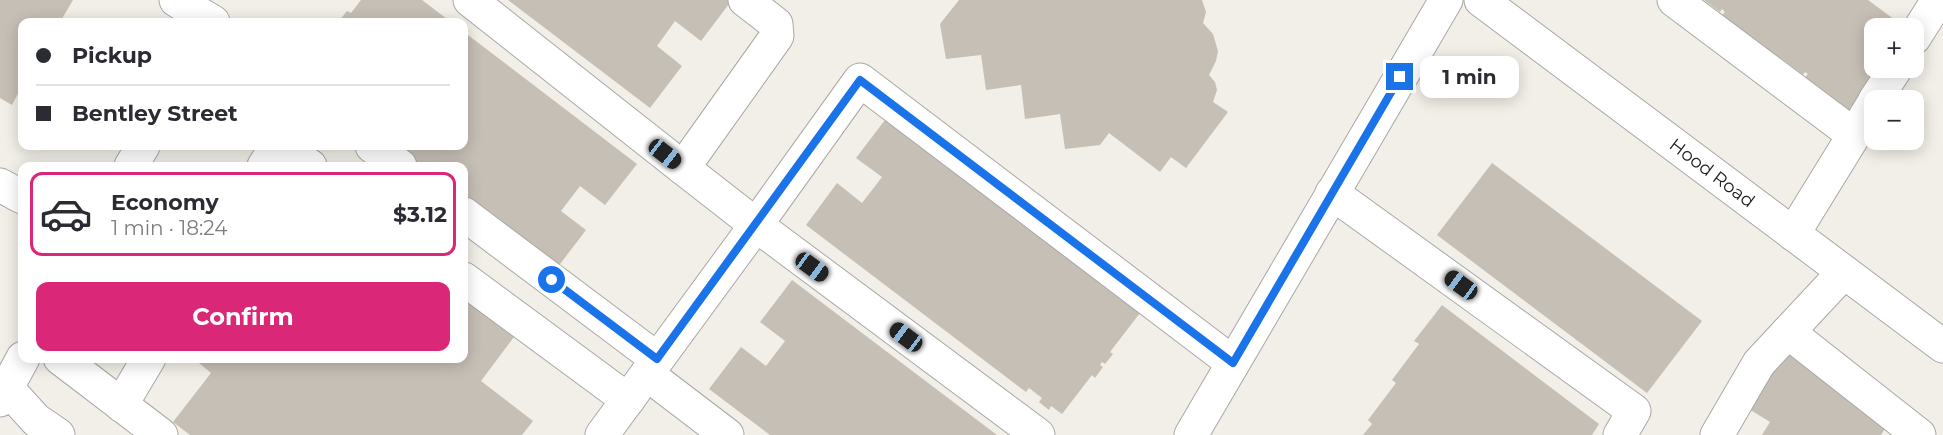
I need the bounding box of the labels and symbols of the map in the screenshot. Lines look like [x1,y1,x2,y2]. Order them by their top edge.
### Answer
callout: 1 min [1421,56,1520,98]
route end [1386,63,1413,90]
street label: Hood Road [1665,134,1759,212]
car [645,136,685,172]
car [792,249,832,285]
route start [538,266,565,293]
car [1441,267,1481,303]
car [886,319,926,355]

